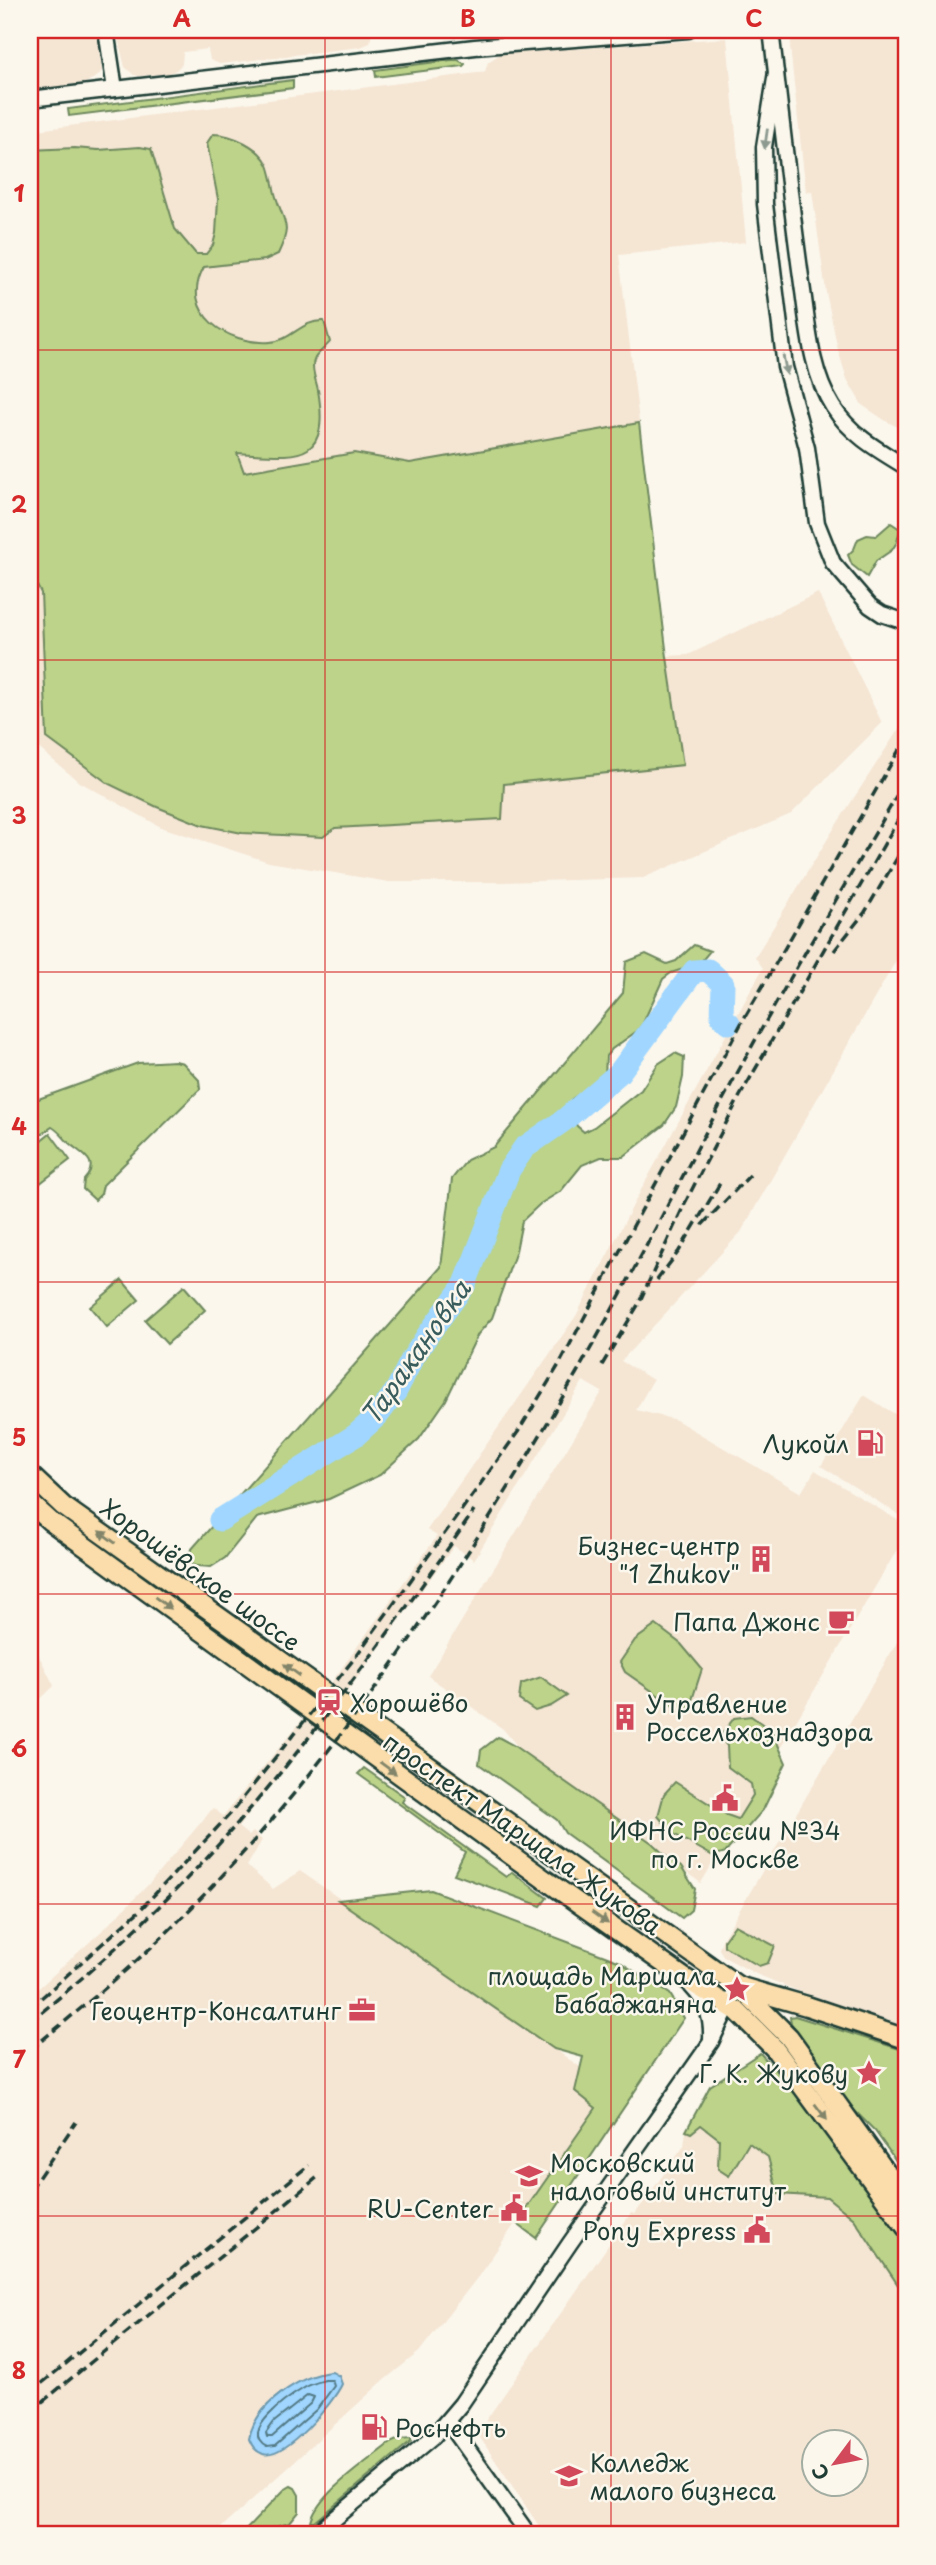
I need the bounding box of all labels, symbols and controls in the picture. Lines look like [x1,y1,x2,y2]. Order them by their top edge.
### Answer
text: A [173,0,191,35]
text: B [460,0,476,35]
text: C [745,0,763,35]
one-way arrow [760,129,771,151]
text: 1 [14,175,25,210]
one-way arrow [780,354,791,376]
text: 2 [11,486,27,521]
text: 3 [11,797,27,832]
text: 4 [11,1108,27,1143]
water label: Таракановка [351,1271,480,1432]
text: 5 [12,1419,26,1454]
place label: Лукойл [763,1425,849,1461]
fuel station icon: Лукойл [855,1428,885,1458]
street label: Хорошёвское шоссе [94,1489,308,1659]
place label: Бизнес-центр "1 Zhukov" [577,1527,740,1591]
one-way arrow [98,1530,116,1544]
building icon: Бизнес-центр "1 Zhukov" [746,1544,776,1574]
one-way arrow [154,1596,172,1610]
place label: Папа Джонс [673,1603,820,1639]
cafe icon: Папа Джонс [826,1606,856,1636]
one-way arrow [283,1663,301,1677]
place label: Хорошёво [350,1684,468,1720]
place label: Управление Россельхознадзора [646,1685,873,1749]
station icon: Хорошёво [314,1687,344,1717]
building icon: Управление Россельхознадзора [610,1702,640,1732]
street label: проспект Маршала Жукова [377,1723,670,1943]
text: 6 [11,1730,27,1765]
one-way arrow [379,1760,397,1774]
public building icon: ИФНС России №34 по г. Москве [710,1783,740,1813]
place label: ИФНС России №34 по г. Москве [609,1812,841,1876]
one-way arrow [591,1911,609,1925]
place label: площадь Маршала Бабаджаняна [487,1957,716,2021]
place icon: площадь Маршала Бабаджаняна [722,1974,752,2004]
place label: Геоцентр-Консалтинг [91,1992,341,2028]
office icon: Геоцентр-Консалтинг [347,1995,377,2025]
text: 7 [12,2041,26,2076]
place label: Г. К. Жукову [699,2055,848,2091]
place icon: Г. К. Жукову [854,2058,884,2088]
one-way arrow [814,2103,828,2121]
place label: Московский налоговый институт [550,2144,786,2208]
school or university icon: Московский налоговый институт [514,2161,544,2191]
place label: RU-Center [367,2190,494,2226]
public building icon: RU-Center [499,2193,529,2223]
place label: Pony Express [582,2212,736,2248]
public building icon: Pony Express [742,2215,772,2245]
text: 8 [12,2352,26,2387]
place label: Роснефть [395,2409,506,2445]
fuel station icon: Роснефть [359,2412,389,2442]
north arrow [800,2428,870,2498]
place label: Колледж малого бизнеса [590,2444,776,2508]
text: С [804,2459,835,2486]
school or university icon: Колледж малого бизнеса [554,2461,584,2491]

